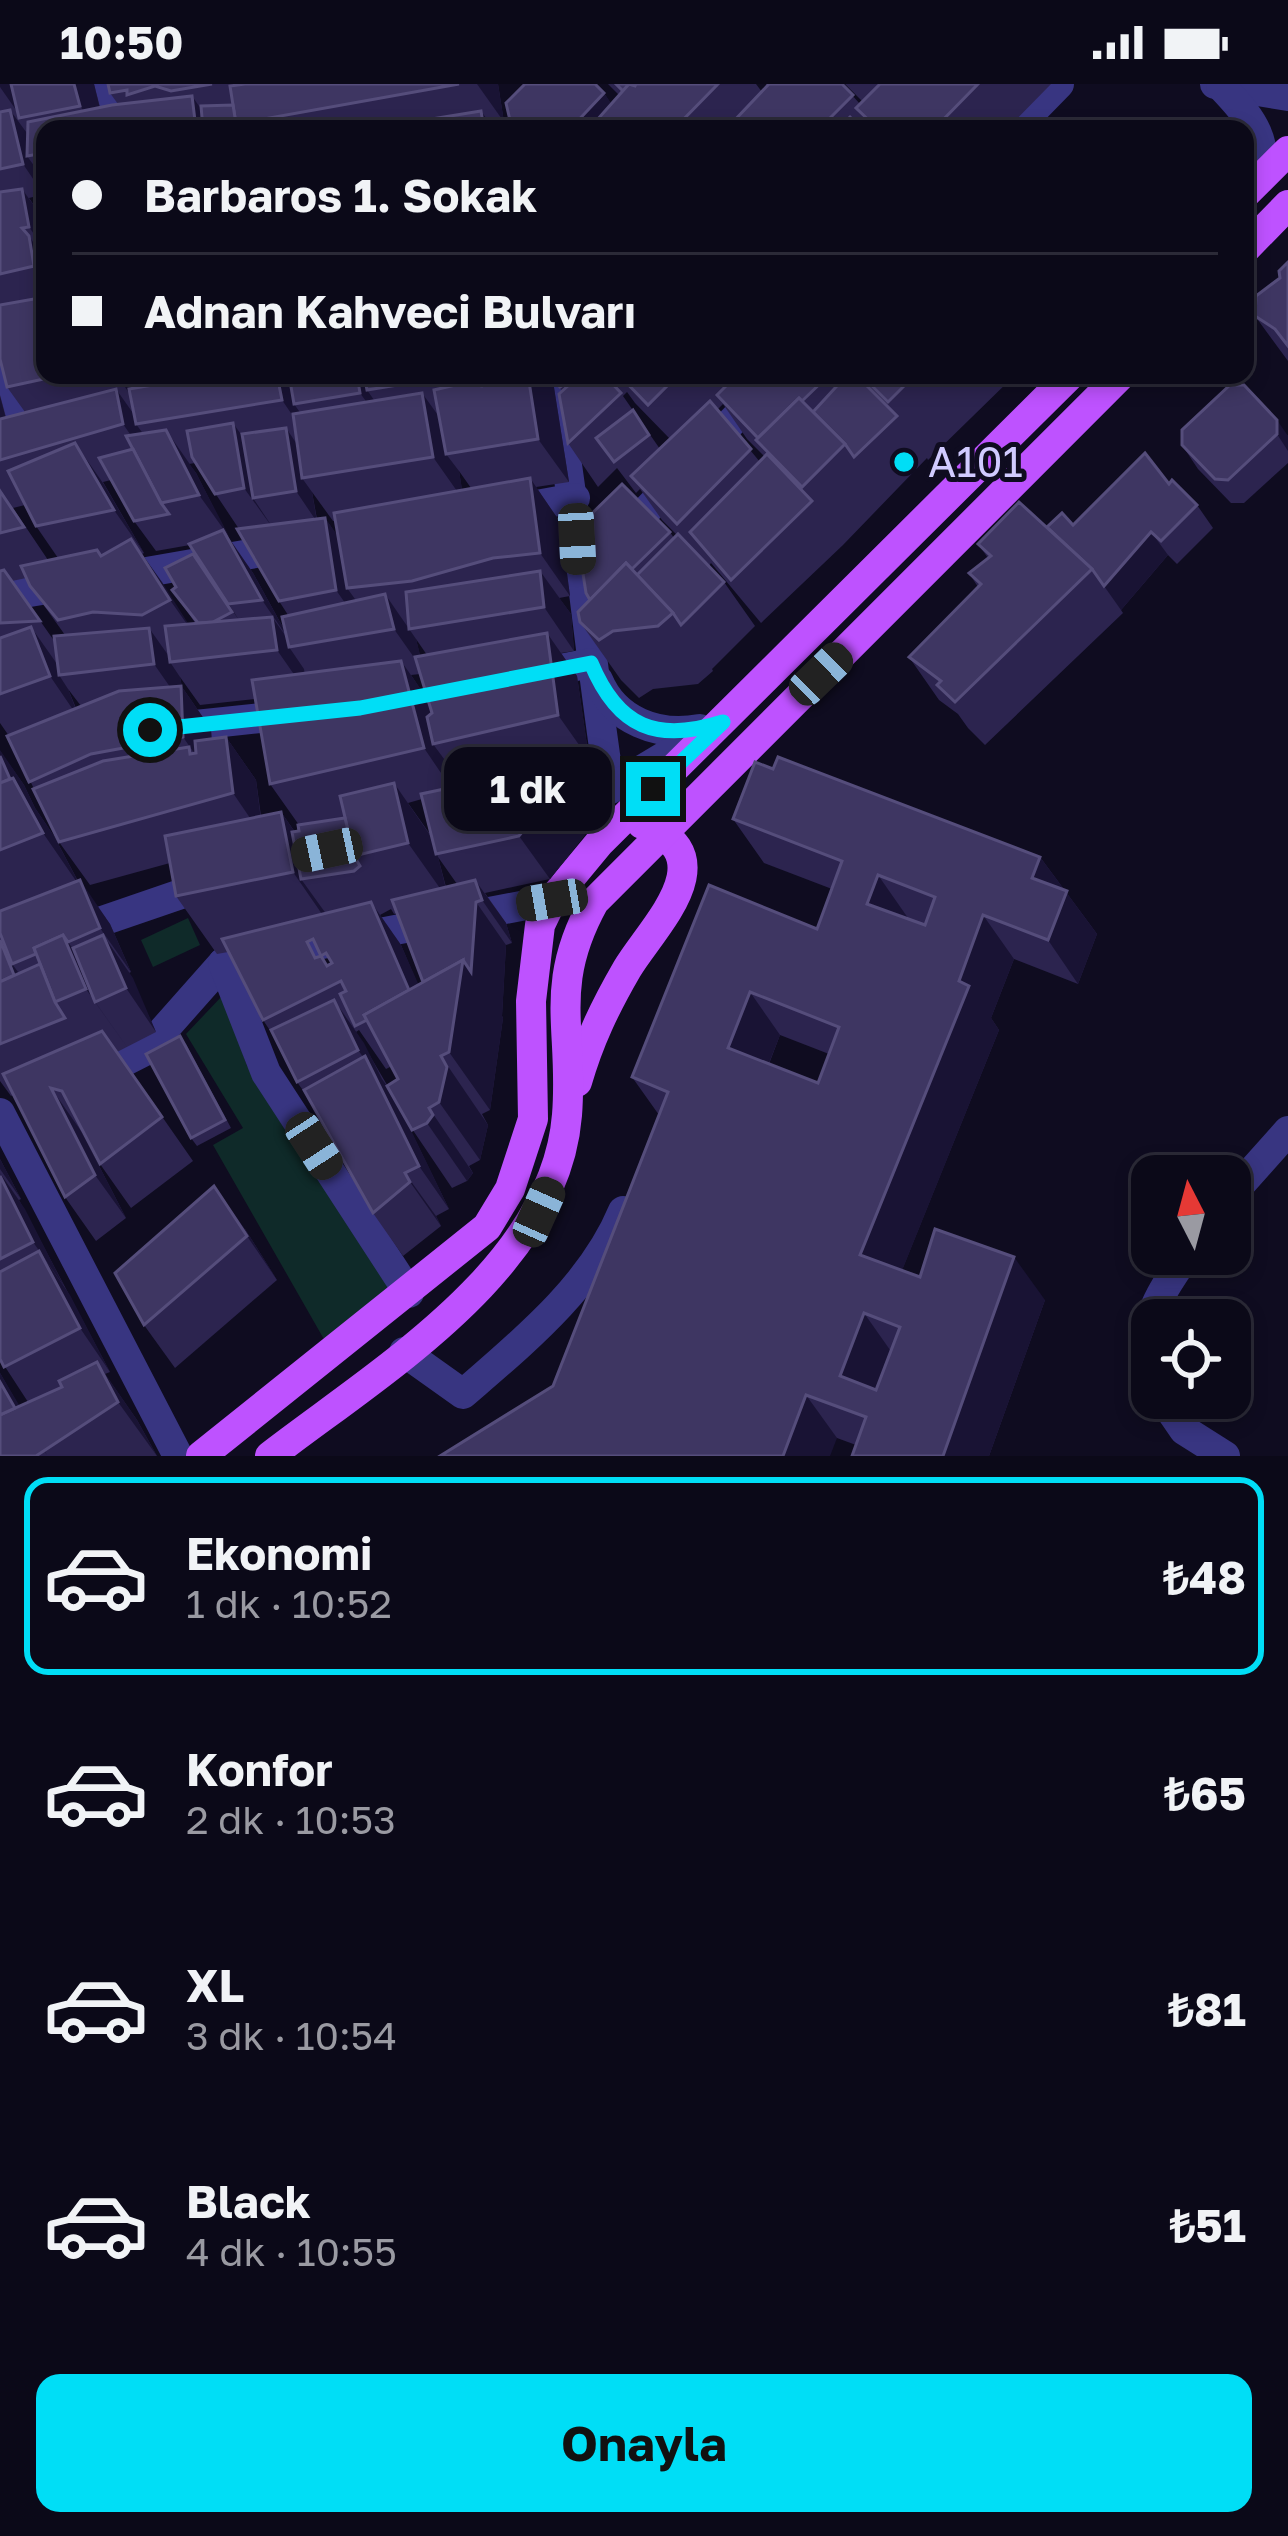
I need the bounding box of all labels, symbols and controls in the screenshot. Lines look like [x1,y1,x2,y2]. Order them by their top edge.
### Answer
text: 10:50 [60,15,184,69]
text: Barbaros 1. Sokak [144,168,537,222]
text: Adnan Kahveci Bulvarı [144,284,636,338]
place label: A101 [928,436,1023,486]
marker: A101 [891,449,917,475]
car [557,502,597,576]
car [783,636,859,712]
route start [123,703,177,757]
callout: 1 dk [443,747,611,831]
route end [626,762,680,816]
text: 1 dk [490,765,566,812]
car [288,825,366,875]
car [513,876,591,924]
car [279,1106,349,1186]
north arrow [1131,1155,1251,1275]
map controls [1131,1155,1251,1419]
car [508,1172,570,1252]
button: locate [1131,1299,1251,1419]
icon: car [42,1522,150,1630]
text: Ekonomi [186,1526,372,1580]
text: ₺48 [1163,1550,1246,1604]
text: 1 dk · 10:52 [186,1580,392,1627]
icon: car [42,1738,150,1846]
text: Konfor [186,1742,333,1796]
text: ₺65 [1164,1766,1246,1820]
text: 2 dk · 10:53 [186,1796,396,1843]
icon: car [42,1954,150,2062]
text: XL [186,1958,244,2012]
text: ₺81 [1168,1982,1246,2036]
text: 3 dk · 10:54 [186,2012,397,2059]
icon: car [42,2170,150,2278]
text: Black [186,2174,311,2228]
text: ₺51 [1170,2198,1246,2252]
text: 4 dk · 10:55 [186,2228,397,2275]
button: Onayla [36,2374,1252,2512]

